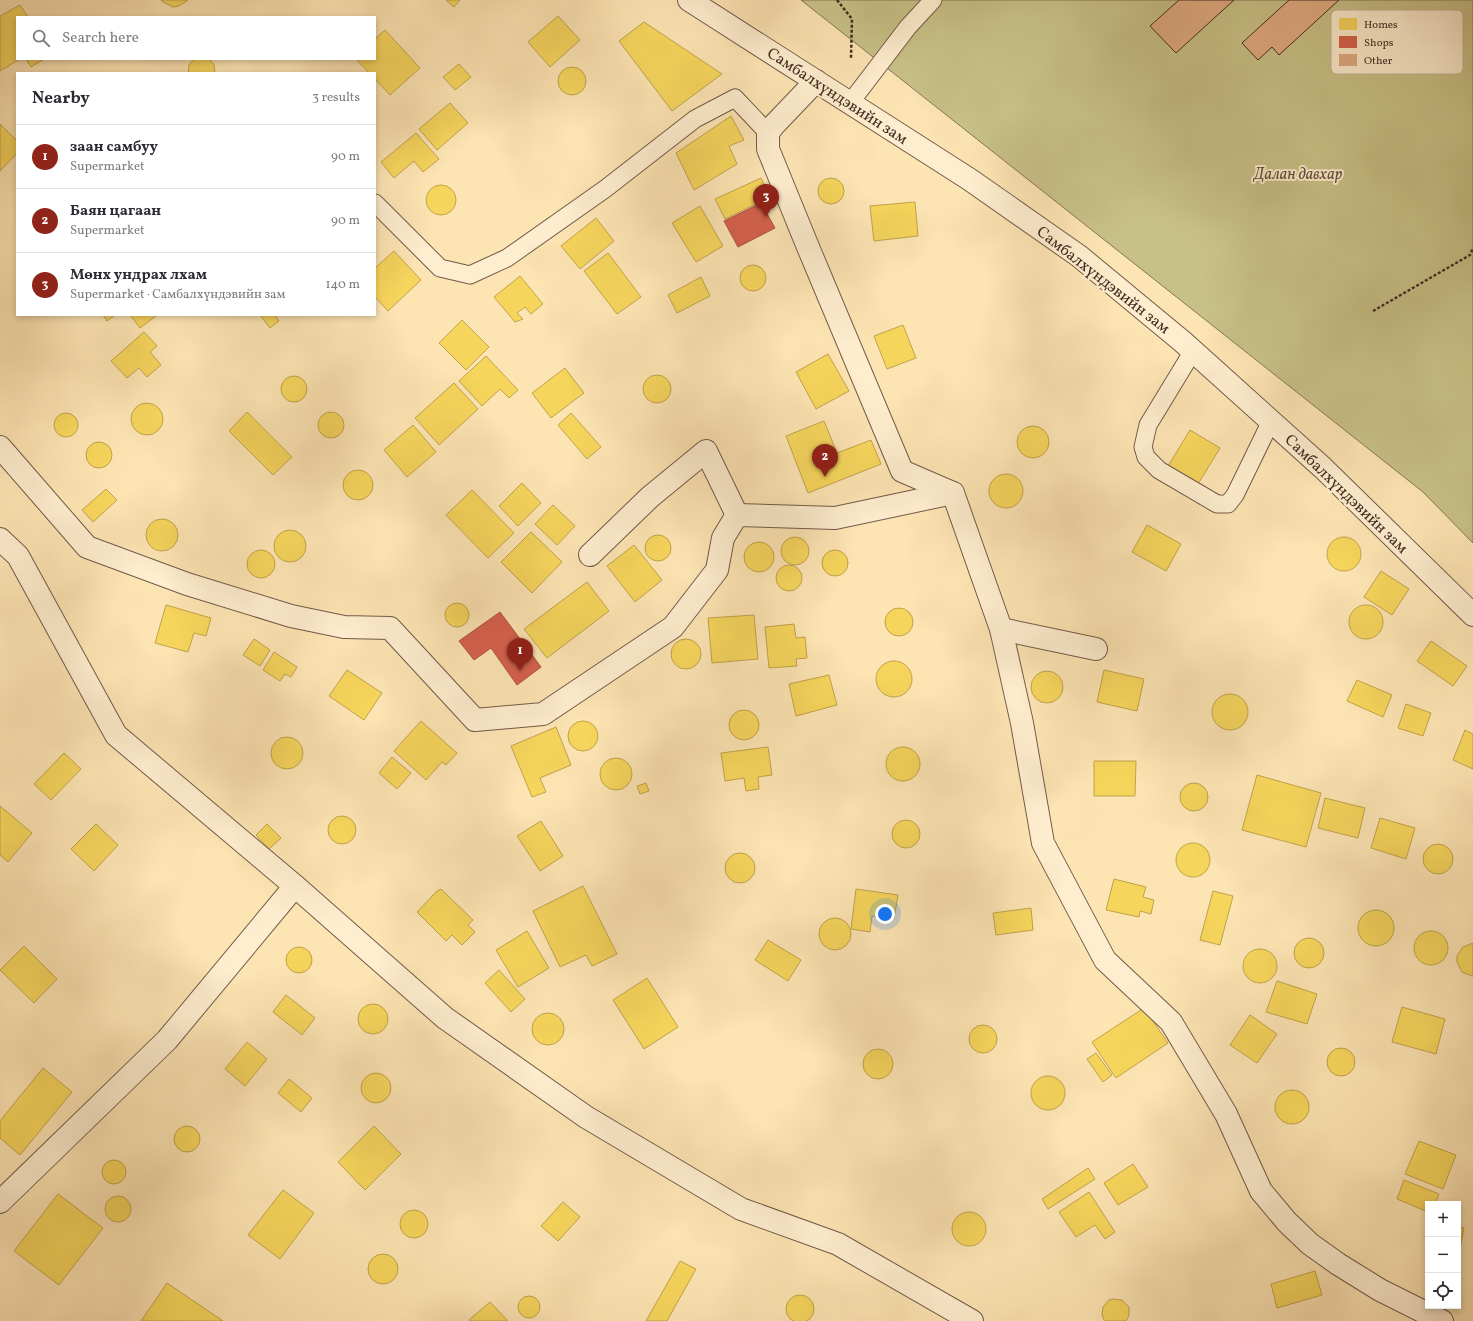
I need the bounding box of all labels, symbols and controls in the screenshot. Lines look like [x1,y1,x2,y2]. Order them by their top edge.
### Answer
legend [1331,10,1463,74]
search box [16,16,376,60]
text: Homes [1364,18,1398,33]
icon: search [30,27,52,49]
text: Search here [62,28,139,49]
text: Shops [1364,36,1394,51]
street label: Самбалхүндэвийн зам [762,43,912,151]
text: Other [1364,54,1393,69]
text: Nearby [32,87,90,110]
text: 3 results [312,89,360,107]
text: заан самбуу [70,137,158,158]
text: 1 [42,148,48,166]
text: 90 m [331,148,360,166]
text: Supermarket [70,158,145,176]
park label: Далан давхар [1253,164,1343,186]
pin: 3 [753,184,779,217]
text: Баян цагаан [70,201,161,222]
text: 2 [42,212,48,230]
text: 90 m [331,212,360,230]
street label: Самбалхүндэвийн зам [1031,221,1174,340]
text: Supermarket [70,222,145,240]
text: Мөнх ундрах лхам [70,265,207,286]
text: 3 [42,276,48,294]
text: 140 m [326,276,360,294]
text: Supermarket · Самбалхүндэвийн зам [70,286,285,304]
street label: Самбалхүндэвийн зам [1279,430,1412,559]
pin: 2 [812,444,838,477]
pin: 1 [507,638,533,671]
your location [875,904,895,924]
map controls [1425,1201,1461,1309]
button: + [1425,1201,1461,1237]
button: − [1425,1237,1461,1273]
button: locate [1425,1273,1461,1309]

